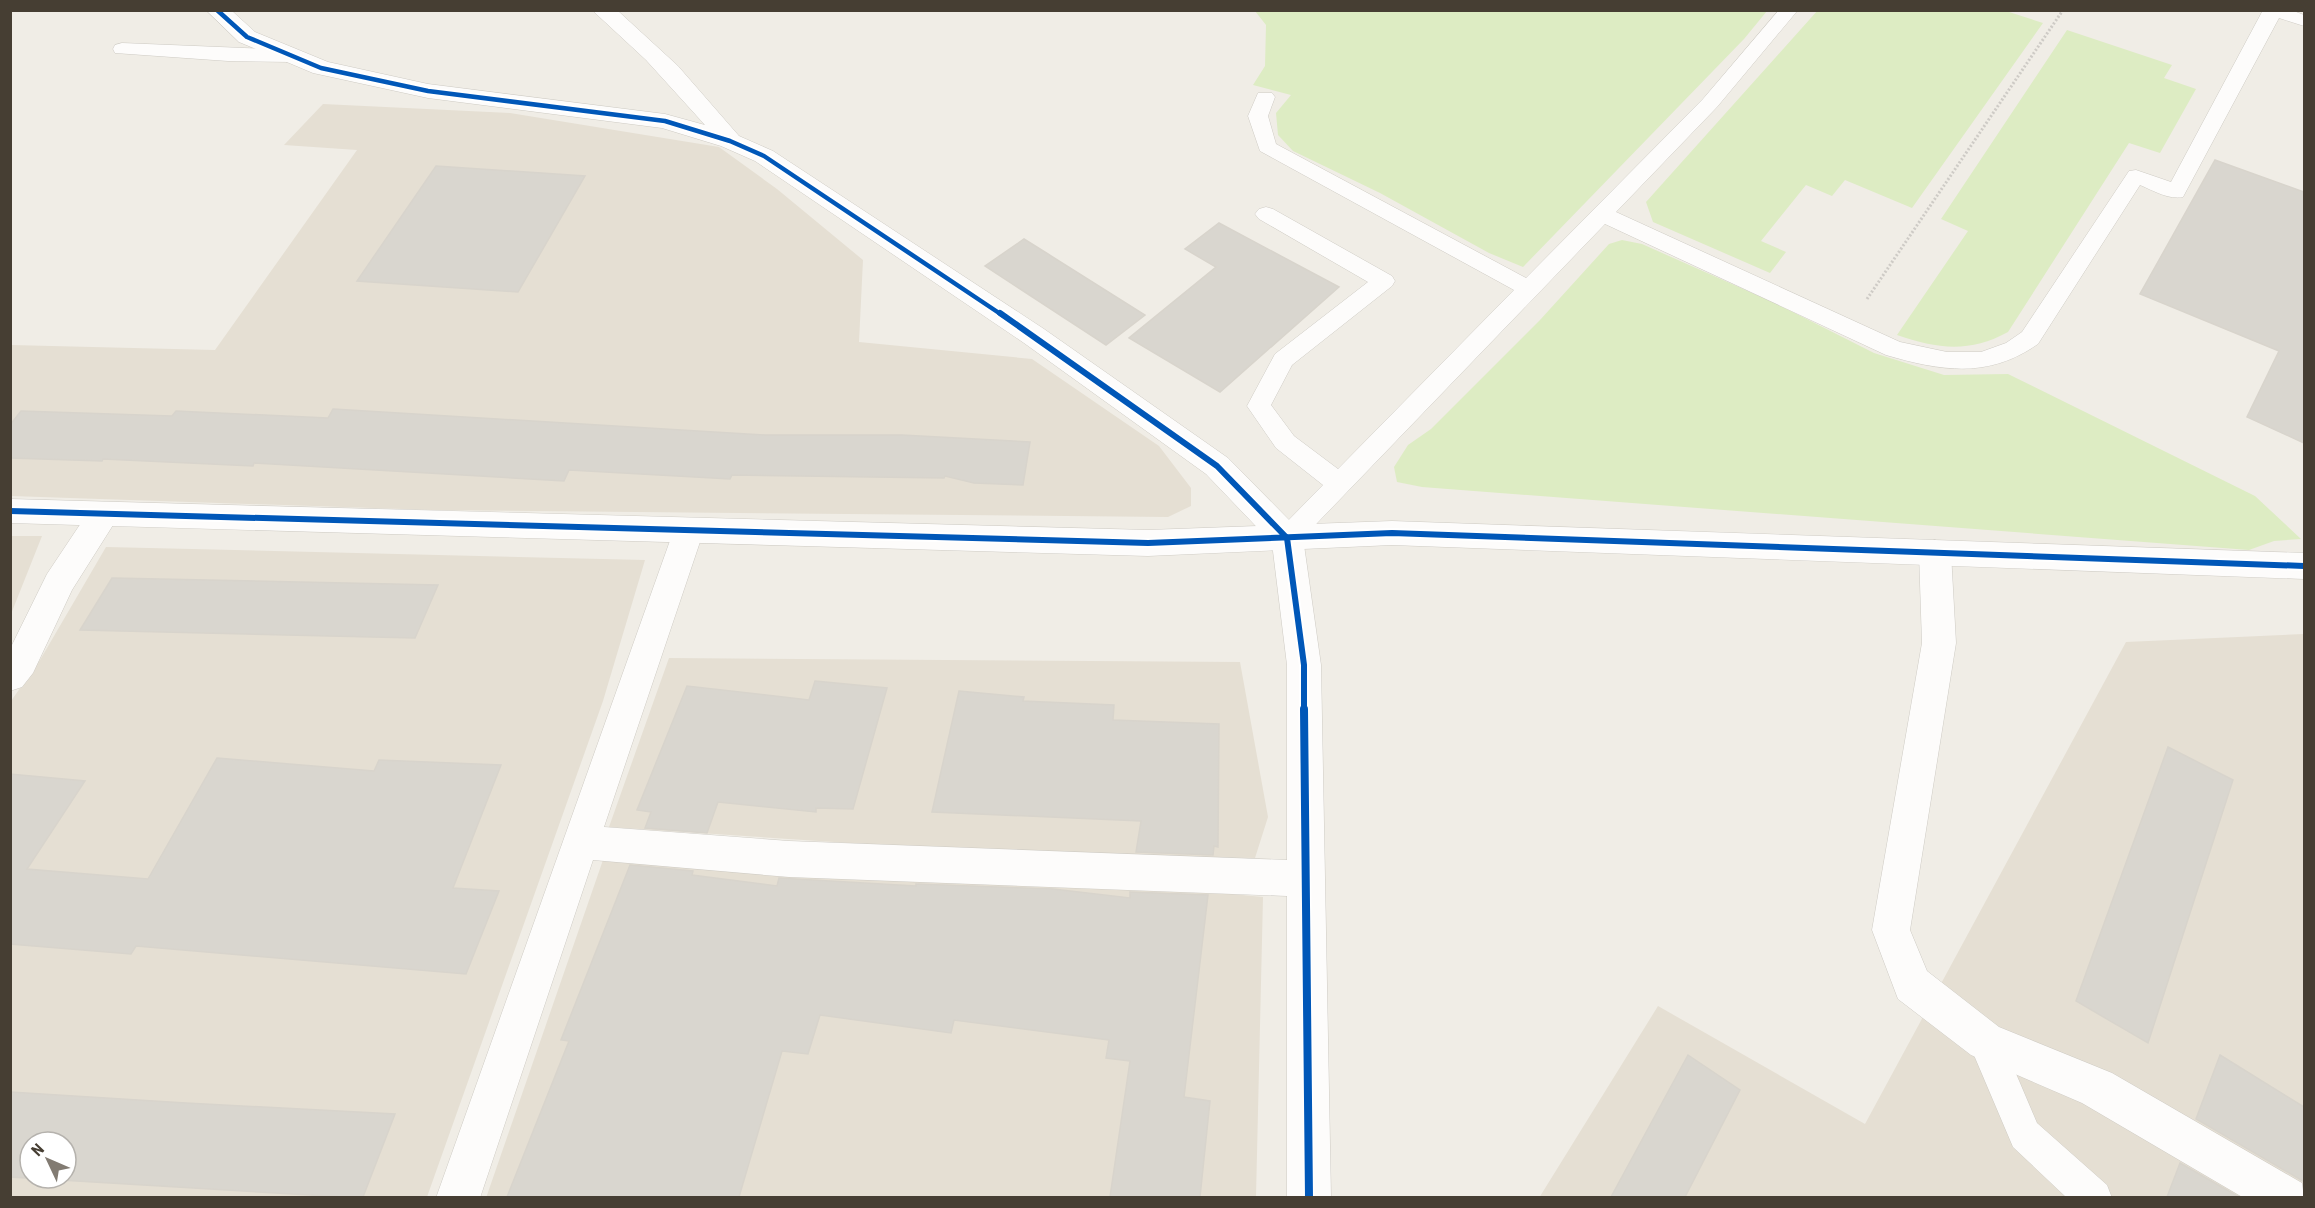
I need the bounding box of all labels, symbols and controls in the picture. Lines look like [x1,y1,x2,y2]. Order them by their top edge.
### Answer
north arrow [18,1130,78,1190]
text: N [27,1140,48,1160]

